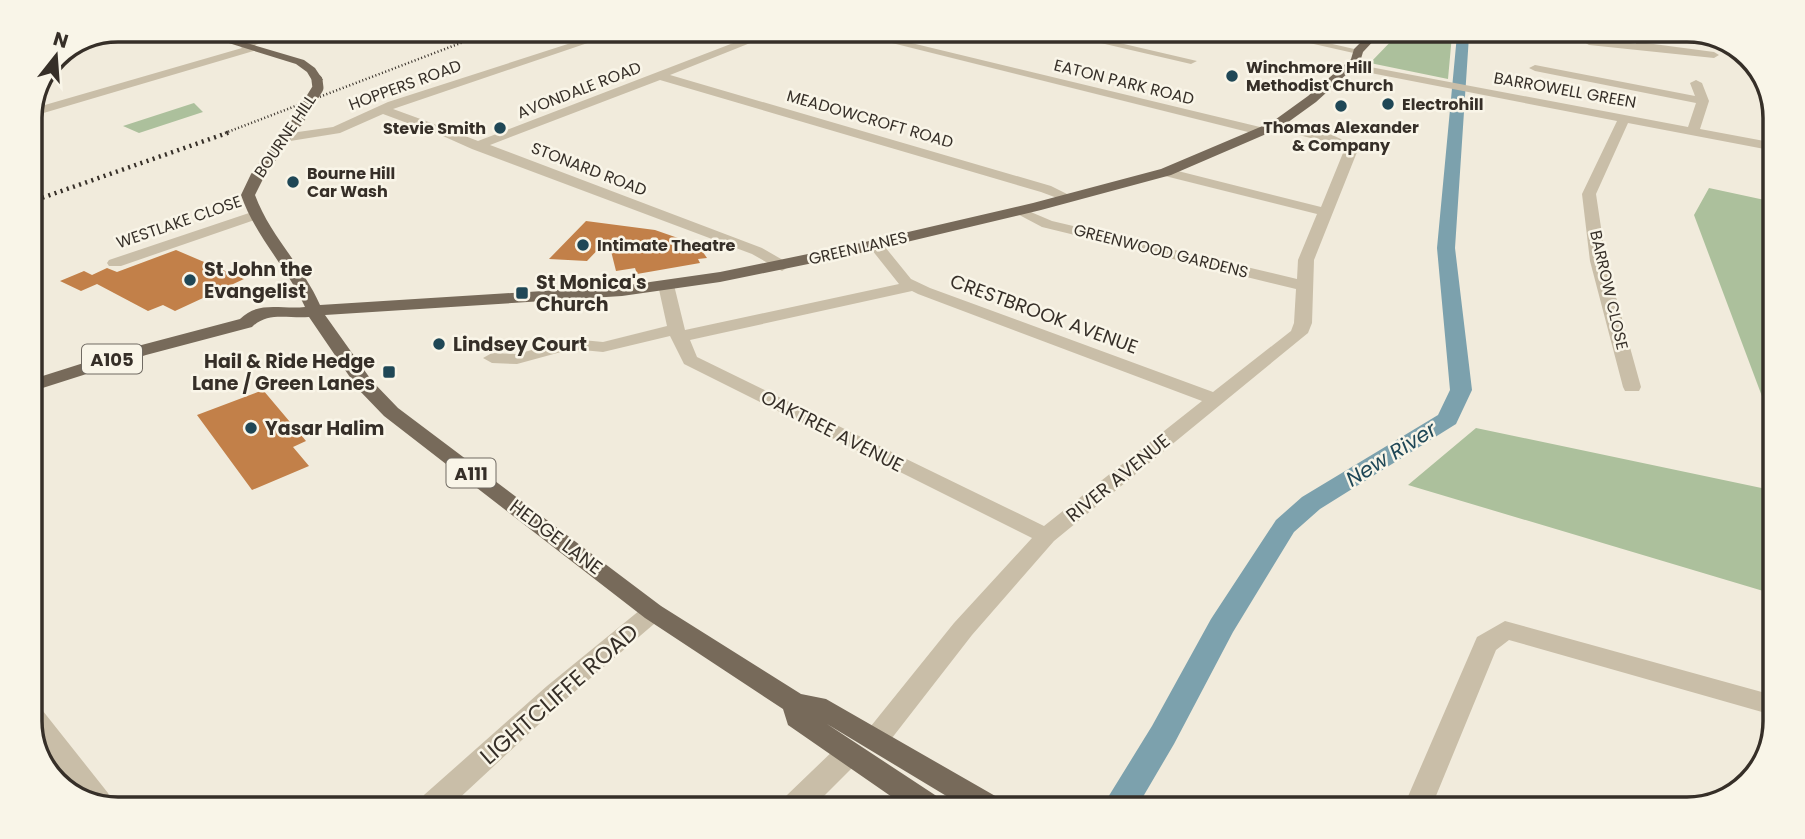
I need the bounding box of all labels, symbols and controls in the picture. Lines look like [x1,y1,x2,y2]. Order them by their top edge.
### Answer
north arrow [21,21,91,91]
text: N [50,25,72,55]
street label: EATON PARK ROAD [1051,53,1197,111]
street label: HOPPERS ROAD [346,54,464,116]
street label: AVONDALE ROAD [514,56,644,124]
place label: Winchmore Hill Methodist Church [1246,56,1394,97]
street label: BARROWELL GREEN [1492,66,1638,114]
marker: Winchmore Hill Methodist Church [1224,68,1240,84]
street label: MEADOWCROFT ROAD [784,84,956,154]
street label: BOURNE HILL [249,90,321,182]
place label: Electrohill [1402,93,1483,116]
marker: Electrohill [1380,96,1396,112]
marker: Thomas Alexander & Company [1333,98,1349,114]
place label: Thomas Alexander & Company [1263,116,1419,157]
place label: Stevie Smith [383,117,486,140]
marker: Stevie Smith [492,120,508,136]
street label: STONARD ROAD [528,136,650,202]
place label: Bourne Hill Car Wash [307,162,395,203]
marker: Bourne Hill Car Wash [285,174,301,190]
street label: WESTLAKE CLOSE [113,190,245,254]
street label: GREENWOOD GARDENS [1071,218,1251,284]
street label: GREEN LANES [806,225,910,271]
street label: BARROW CLOSE [1584,228,1634,352]
place label: Intimate Theatre [597,234,736,257]
marker: Intimate Theatre [575,237,591,253]
place label: St John the Evangelist [204,256,313,305]
street label: CRESTBROOK AVENUE [946,267,1142,361]
place label: St Monica's Church [536,269,647,318]
marker: St John the Evangelist [182,272,198,288]
marker: St Monica's Church [514,285,530,301]
place label: Lindsey Court [453,331,587,358]
marker: Lindsey Court [431,336,447,352]
road number: A105 [82,344,142,374]
place label: Hail & Ride Hedge Lane / Green Lanes [192,348,375,397]
marker: Hail & Ride Hedge Lane / Green Lanes [381,364,397,380]
street label: OAKTREE AVENUE [756,383,908,479]
water label: New River [1340,414,1443,493]
place label: Yasar Halim [265,415,384,442]
marker: Yasar Halim [243,420,259,436]
street label: RIVER AVENUE [1060,428,1176,528]
road number: A111 [447,458,496,488]
street label: HEDGE LANE [504,493,608,581]
street label: LIGHTCLIFFE ROAD [473,616,645,772]

